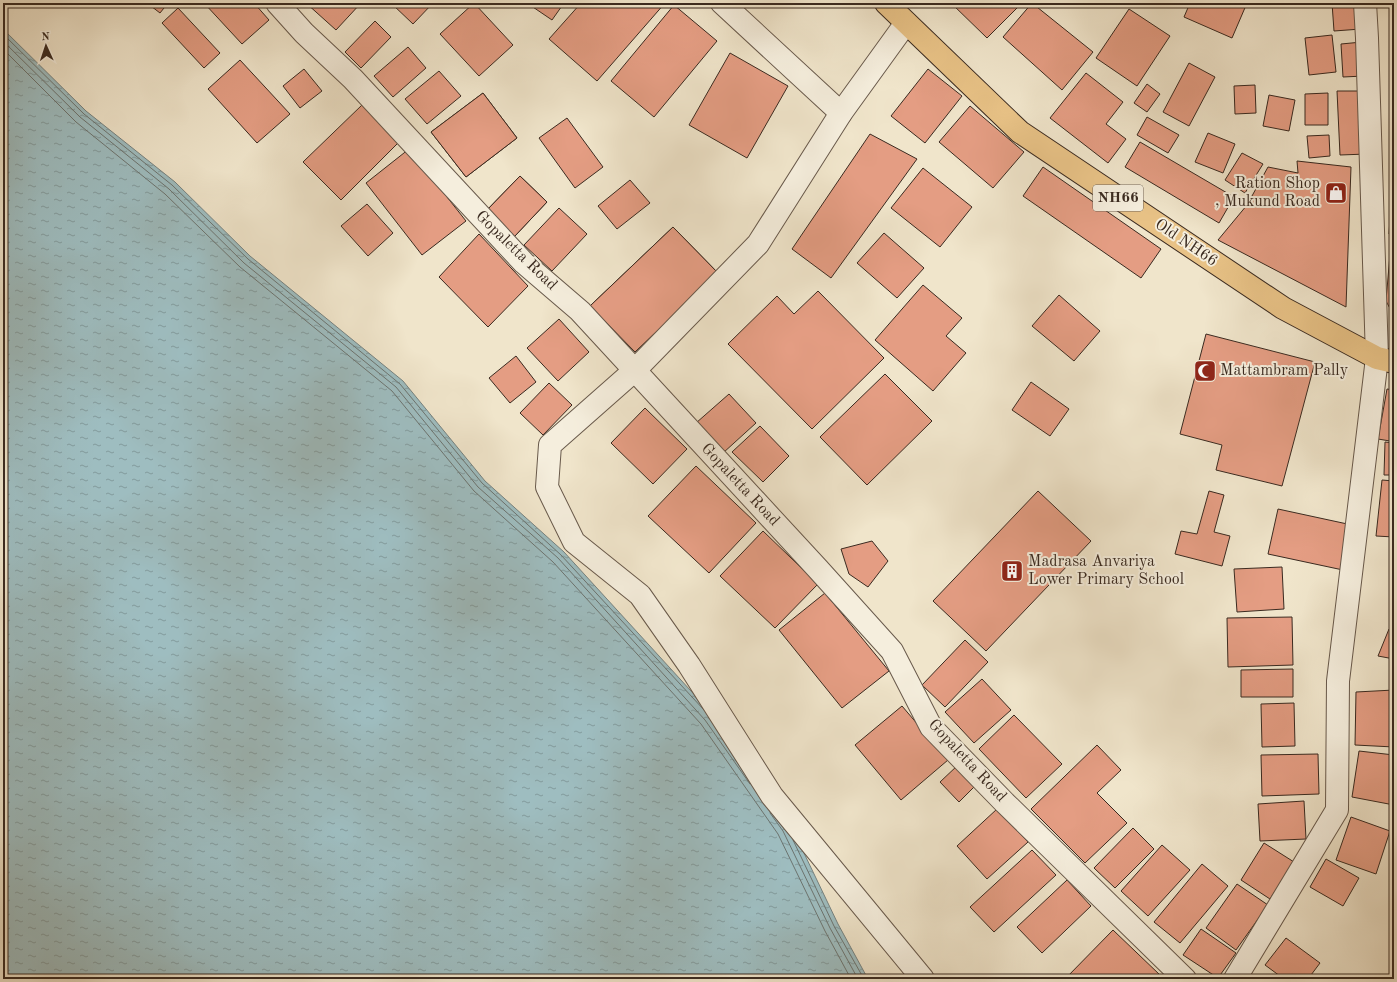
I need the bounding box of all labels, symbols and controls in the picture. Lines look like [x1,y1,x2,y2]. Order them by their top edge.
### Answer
north arrow [26,26,66,66]
text: N [41,32,51,43]
place label: Ration Shop , Mukund Road [1215,176,1320,210]
shop icon: Ration Shop , Mukund Road [1323,180,1349,206]
road number: NH66 [1093,185,1143,211]
street label: Gopaletta Road [472,208,560,294]
street label: Old NH66 [1152,216,1220,270]
mosque icon: Mattambram Pally [1192,358,1218,384]
place label: Mattambram Pally [1220,363,1349,379]
street label: Gopaletta Road [698,441,782,529]
place label: Madrasa Anvariya Lower Primary School [1028,554,1184,588]
building icon: Madrasa Anvariya Lower Primary School [999,558,1025,584]
street label: Gopaletta Road [925,717,1009,805]

